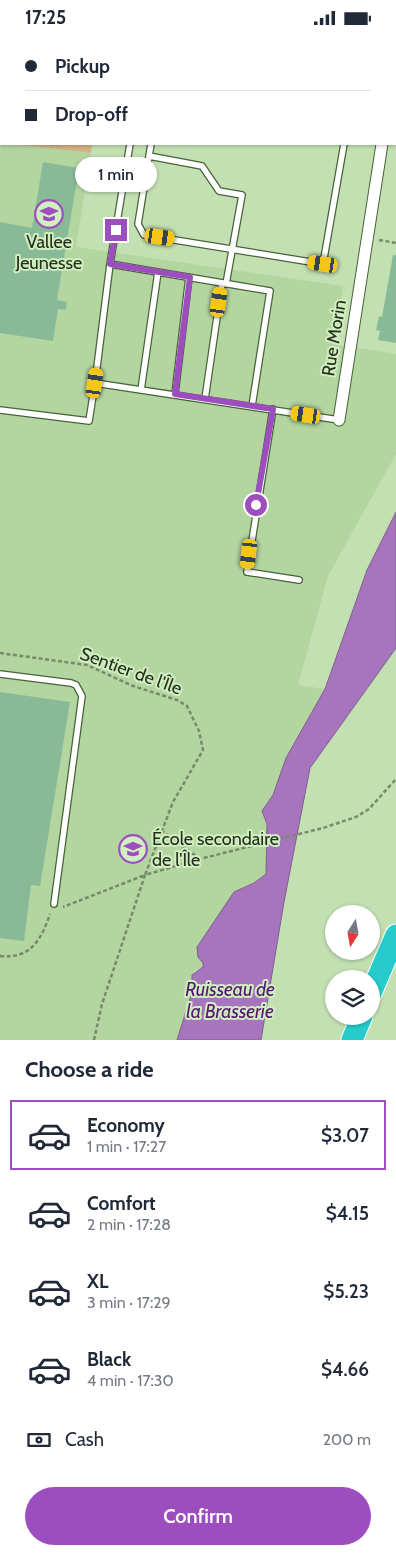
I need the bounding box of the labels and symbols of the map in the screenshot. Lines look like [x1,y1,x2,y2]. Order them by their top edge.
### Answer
callout: 1 min [75,157,157,193]
school or university icon: Vallee Jeunesse [34,199,64,229]
route end [105,219,127,241]
car [144,227,175,247]
place label: Vallee Jeunesse [15,231,82,274]
car [307,254,338,274]
car [209,286,228,318]
street label: Rue Morin [317,298,351,378]
car [85,367,104,399]
car [290,405,321,425]
route start [245,494,267,516]
car [239,538,258,570]
street label: Sentier de l'Île [77,642,185,700]
place label: École secondaire de l'Île [152,828,279,871]
school or university icon: École secondaire de l'Île [118,834,148,864]
north arrow [325,905,380,960]
water label: Ruisseau de la Brasserie [185,978,275,1023]

